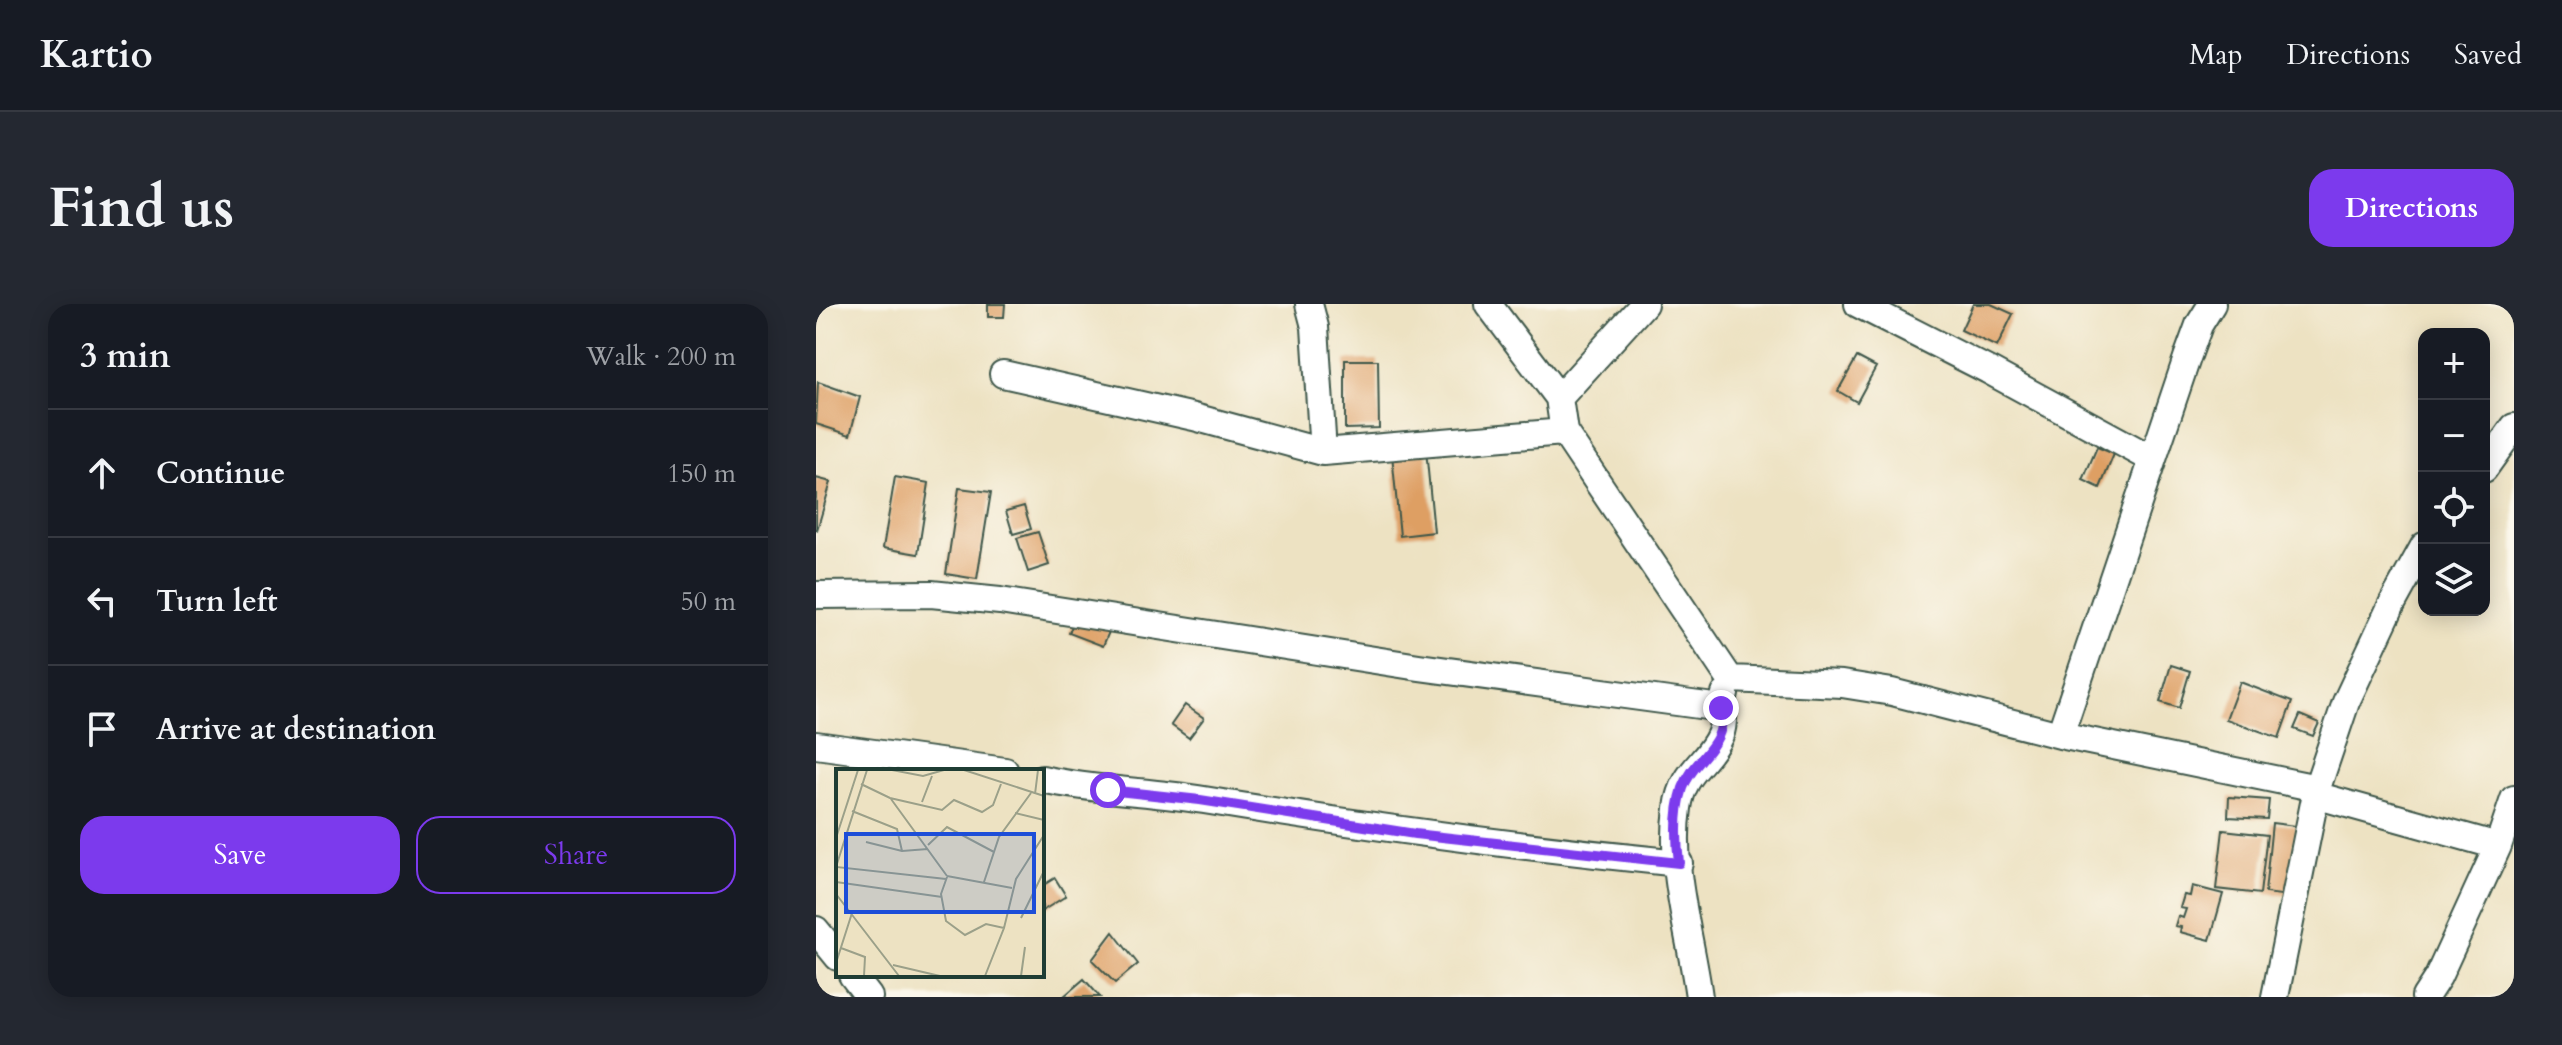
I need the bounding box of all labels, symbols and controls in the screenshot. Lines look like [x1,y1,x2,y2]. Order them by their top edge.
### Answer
text: Kartio [40,29,153,81]
text: Map [2189,36,2243,74]
text: Directions [2287,36,2410,74]
text: Saved [2454,36,2522,74]
button: Directions [2309,169,2514,247]
text: Find us [48,171,234,246]
map controls [2418,328,2490,616]
button: + [2418,328,2490,400]
text: 3 min [80,333,171,379]
text: Walk · 200 m [586,339,736,374]
button: − [2418,400,2490,472]
icon: ahead [80,451,124,495]
text: Continue [156,453,285,494]
text: 150 m [667,456,736,491]
button: locate [2418,472,2490,544]
button: layers [2418,544,2490,616]
icon: left [80,579,124,623]
text: Turn left [156,581,278,622]
text: 50 m [680,584,736,619]
route end [1703,690,1739,726]
icon: arrive [80,707,124,751]
text: Arrive at destination [156,709,436,750]
inset map [836,769,1044,977]
route start [1090,772,1126,808]
button: Save [80,816,400,894]
button: Share [416,816,736,894]

